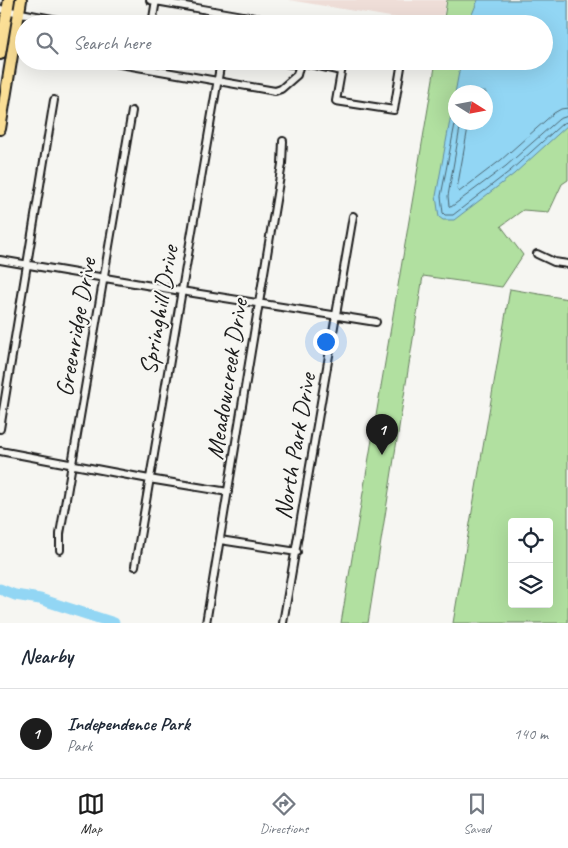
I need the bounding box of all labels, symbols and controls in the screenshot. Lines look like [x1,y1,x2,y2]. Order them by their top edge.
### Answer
search box [15,15,553,70]
icon: search [33,29,61,57]
text: Search here [73,31,150,55]
north arrow [448,85,493,130]
street label: Springhill Drive [132,241,186,377]
street label: Greenridge Drive [48,254,104,399]
street label: Meadowcreek Drive [199,295,256,462]
your location [313,329,339,355]
street label: North Park Drive [266,369,324,522]
pin: 1 [366,414,398,455]
map controls [508,518,553,608]
button: locate [508,518,553,563]
button: layers [508,563,553,608]
text: Nearby [20,643,73,669]
text: Independence Park [67,712,190,736]
text: 1 [32,724,40,744]
text: 140 m [514,724,548,744]
text: Park [67,736,92,756]
tab: Map [77,790,105,837]
tab: Directions [260,790,308,837]
tab: Saved [463,790,491,837]

